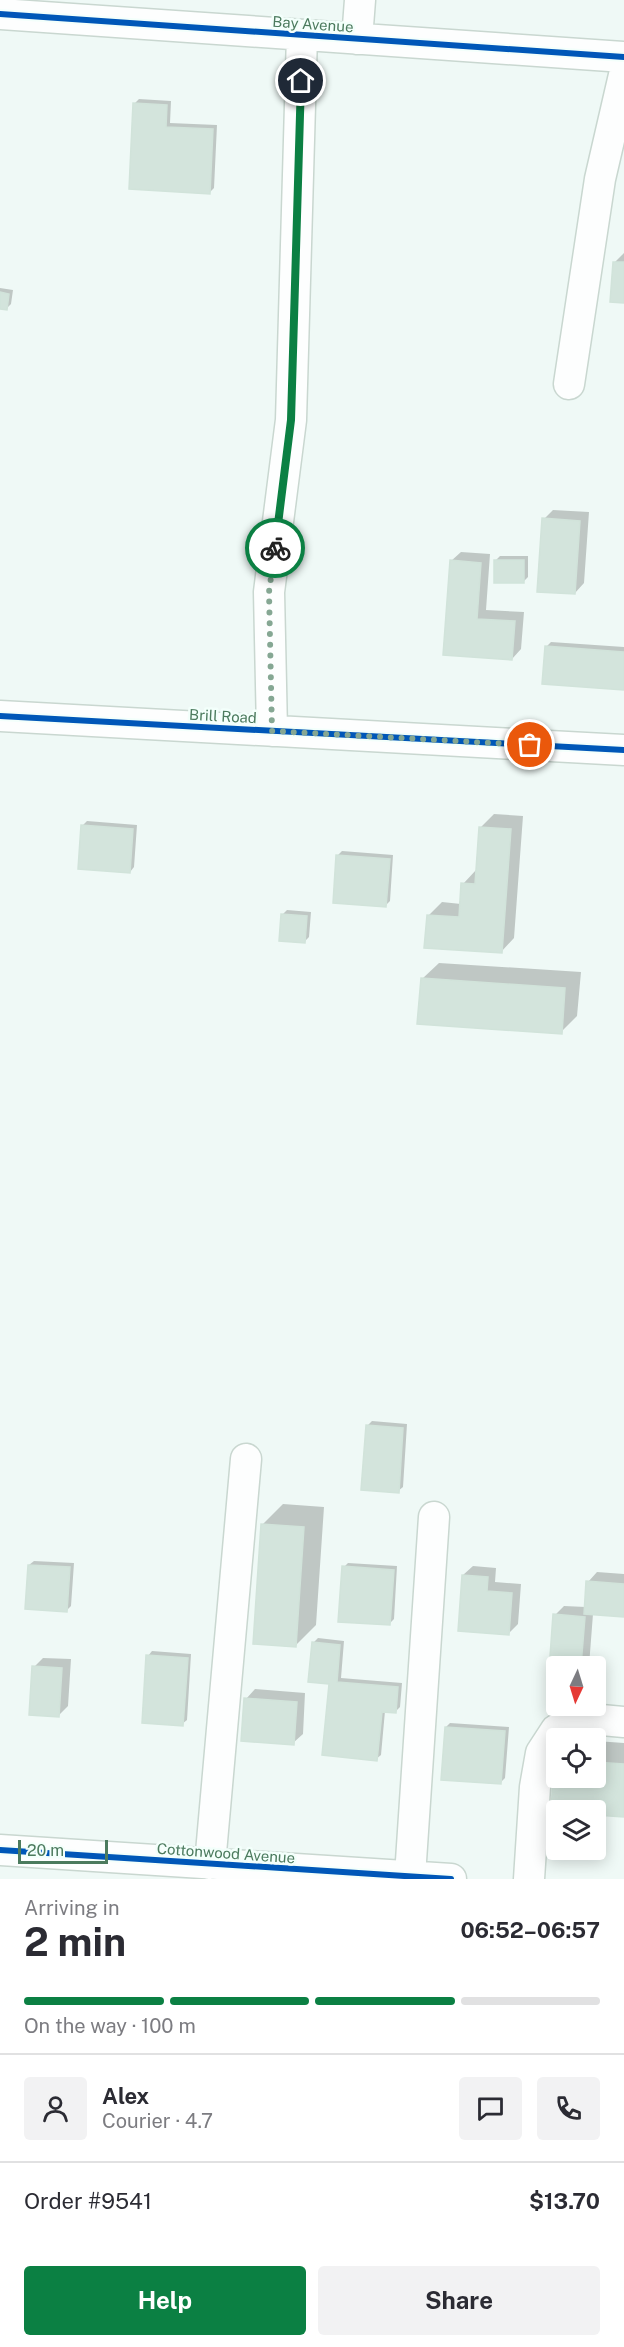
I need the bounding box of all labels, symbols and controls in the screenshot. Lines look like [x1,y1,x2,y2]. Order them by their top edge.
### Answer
street label: Bay Avenue [272,13,354,35]
pin [275,55,326,106]
icon: home [284,64,317,97]
courier [245,518,305,578]
icon: bike [259,532,292,565]
street label: Brill Road [189,706,257,726]
pin [504,719,555,770]
icon: bag [513,728,546,761]
north arrow [546,1656,606,1716]
map controls [546,1656,606,1860]
button: locate [546,1728,606,1788]
button: layers [546,1800,606,1860]
scale bar [18,1837,108,1864]
street label: Cottonwood Avenue [156,1840,296,1866]
text: 20 m [27,1841,64,1860]
text: Arriving in [24,1896,119,1920]
text: 06:52–06:57 [460,1917,600,1943]
text: 2 min [24,1919,126,1965]
text: On the way · 100 m [24,2014,196,2038]
button: person [24,2077,87,2140]
button: chat [459,2077,522,2140]
button: phone [537,2077,600,2140]
text: Alex [102,2083,149,2109]
text: Courier · 4.7 [102,2109,213,2133]
text: Order #9541 [24,2188,152,2214]
text: $13.70 [529,2188,600,2214]
button: Help [24,2266,306,2335]
button: Share [318,2266,600,2335]

